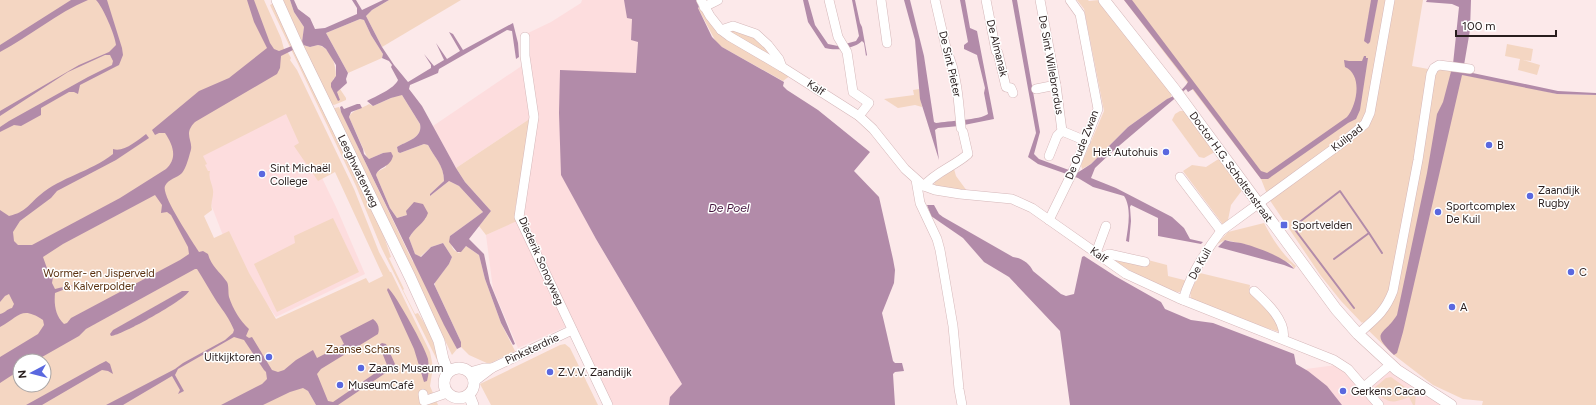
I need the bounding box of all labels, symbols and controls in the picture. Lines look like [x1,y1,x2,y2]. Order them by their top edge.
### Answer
scale bar [1456,12,1556,38]
street label: De Sint Willebrordus [1036,14,1066,116]
street label: De Almanak [984,18,1011,78]
text: 100 m [1462,19,1496,33]
street label: De Sint Pieter [936,30,964,99]
street label: Kalf [805,77,828,99]
street label: De Oude Zwan [1063,108,1101,182]
street label: Doctor H.G. Scholtenstraat [1187,109,1275,225]
street label: Kuilpad [1329,122,1365,154]
street label: Leeghwaterweg [335,133,381,209]
place label: B [1497,139,1504,152]
marker: B [1484,140,1494,150]
place label: Het Autohuis [1093,146,1158,159]
marker: Het Autohuis [1161,147,1171,157]
place label: Sint Michaël College [270,162,330,188]
marker: Sint Michaël College [257,169,267,179]
place label: Zaandijk Rugby [1538,184,1580,210]
marker: Zaandijk Rugby [1525,191,1535,201]
place label: Sportcomplex De Kuil [1446,200,1516,226]
water label: De Poel [709,201,750,215]
marker: Sportcomplex De Kuil [1433,207,1443,217]
street label: Diederik Sonoyweg [516,215,566,307]
place label: Sportvelden [1292,219,1352,232]
marker: Sportvelden [1279,220,1289,230]
street label: Kalf [1088,244,1111,266]
street label: De Kuil [1186,246,1214,282]
place label: C [1579,266,1587,279]
park label: Wormer- en Jisperveld & Kalverpolder [43,267,155,293]
marker: C [1566,267,1576,277]
place label: A [1460,301,1468,314]
marker: A [1447,302,1457,312]
street label: Pinksterdrie [503,331,561,367]
park label: Zaanse Schans [326,343,400,356]
place label: Uitkijktoren [204,351,261,364]
marker: Uitkijktoren [264,352,274,362]
north arrow [12,353,52,393]
place label: Zaans Museum [369,362,443,375]
marker: Zaans Museum [356,363,366,373]
place label: Z.V.V. Zaandijk [558,366,632,379]
marker: Z.V.V. Zaandijk [545,367,555,377]
text: N [16,369,30,379]
place label: MuseumCafé [348,379,414,392]
marker: MuseumCafé [335,380,345,390]
place label: Gerkens Cacao [1351,385,1426,398]
marker: Gerkens Cacao [1338,386,1348,396]

